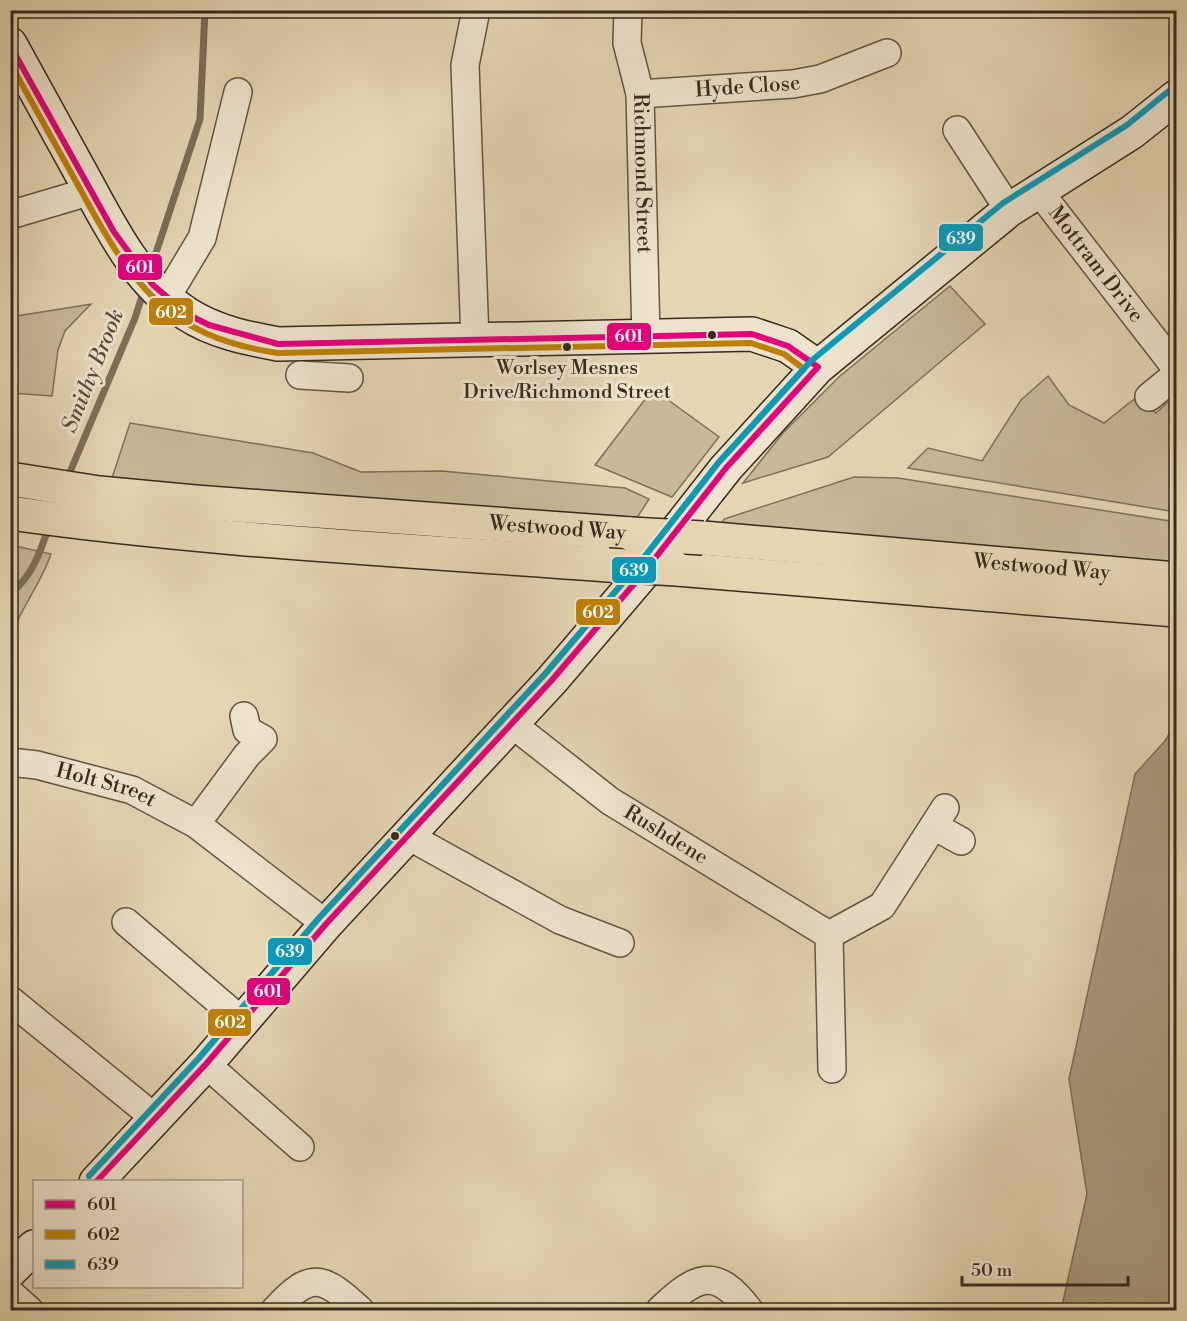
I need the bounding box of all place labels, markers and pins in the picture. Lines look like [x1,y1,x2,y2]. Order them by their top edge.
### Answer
unlabelled marker [706,329,718,341]
marker: Worlsey Mesnes Drive/Richmond Street [561,341,573,353]
place label: Worlsey Mesnes Drive/Richmond Street [463,356,671,405]
unlabelled marker [389,830,401,842]

